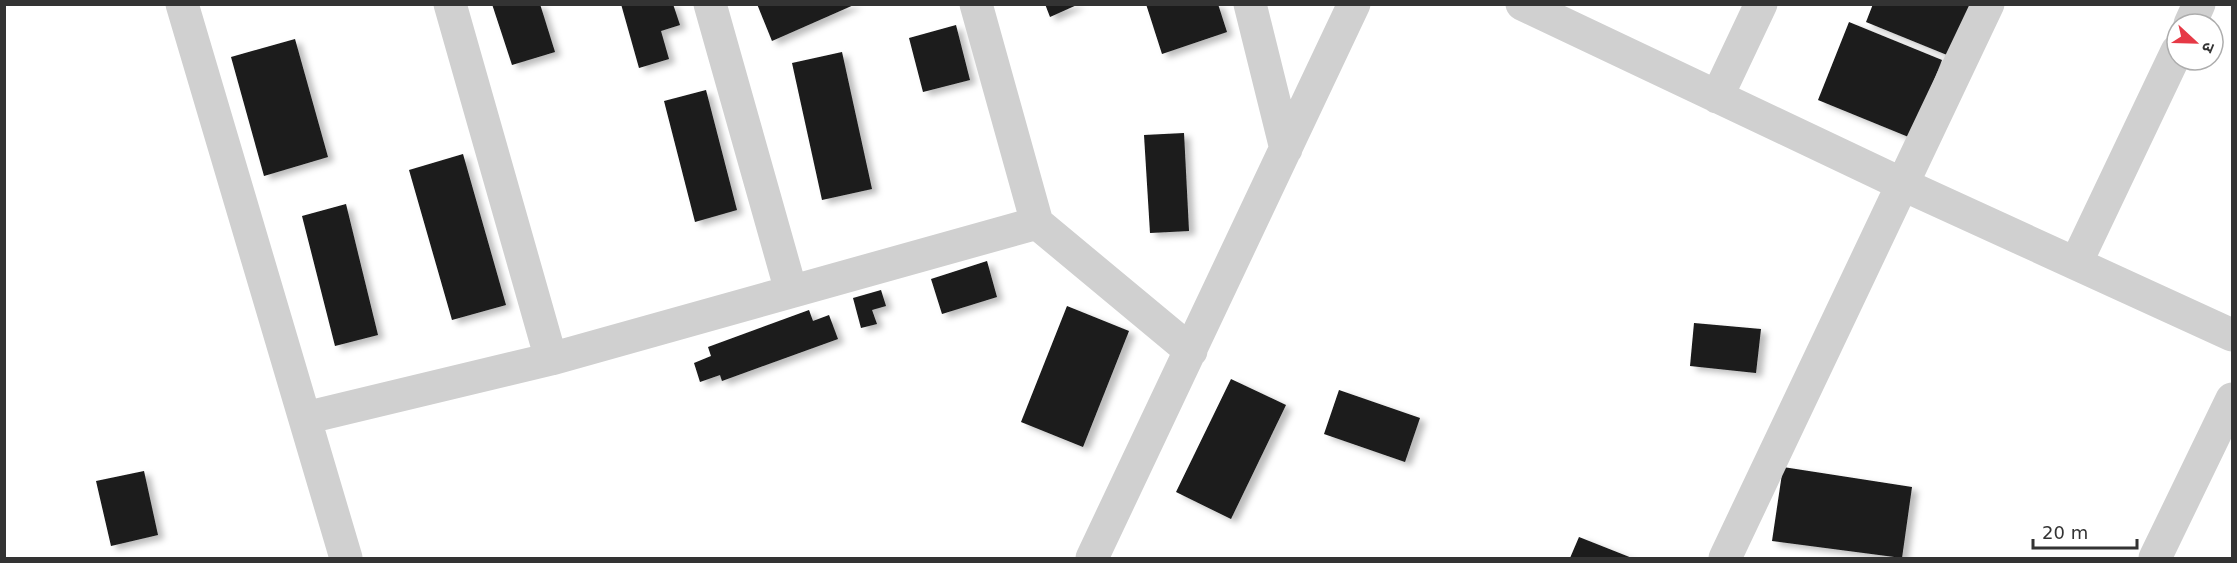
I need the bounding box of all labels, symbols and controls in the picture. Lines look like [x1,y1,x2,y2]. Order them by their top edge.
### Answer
north arrow [2165,12,2225,72]
text: उ [2198,40,2219,56]
scale bar [2033,512,2136,550]
text: 20 m [2042,522,2088,543]

